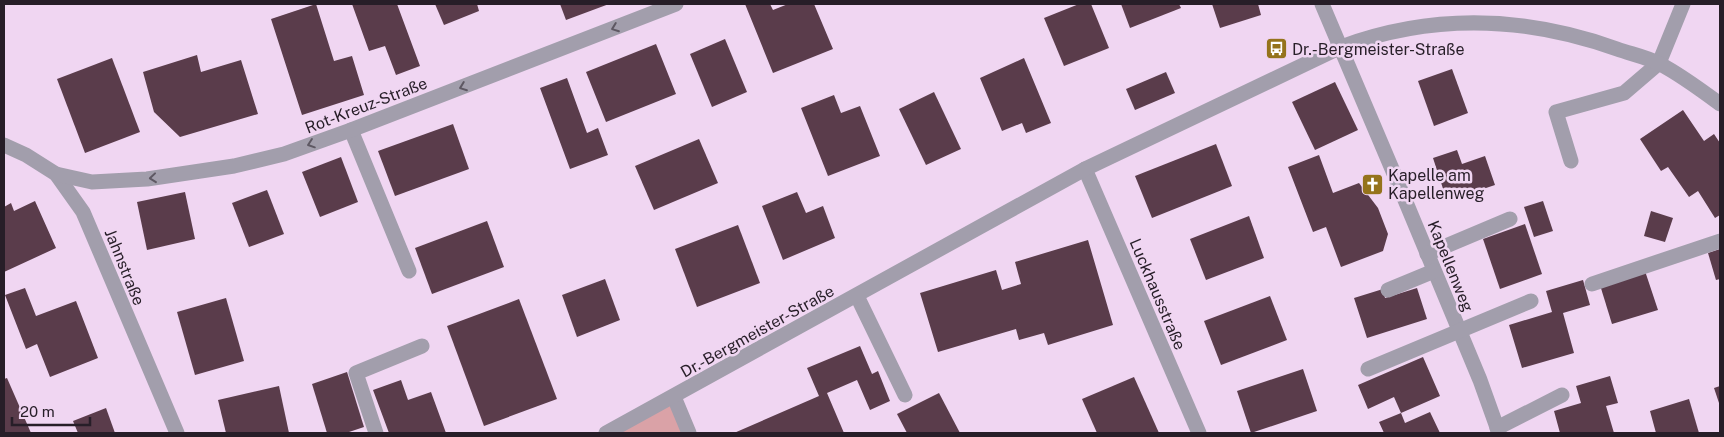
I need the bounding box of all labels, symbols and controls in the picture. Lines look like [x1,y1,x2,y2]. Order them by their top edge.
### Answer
one-way arrow [611,22,620,32]
bus stop icon: Dr.-Bergmeister-Straße [1264,37,1288,61]
place label: Dr.-Bergmeister-Straße [1292,40,1465,59]
street label: Rot-Kreuz-Straße [302,73,430,138]
one-way arrow [459,80,468,91]
one-way arrow [308,138,316,148]
place label: Kapelle am Kapellenweg [1388,166,1485,203]
one-way arrow [149,172,157,183]
church icon: Kapelle am Kapellenweg [1360,172,1384,196]
street label: Kapellenweg [1424,218,1477,315]
street label: Jahnstraße [101,226,148,308]
street label: Luckhausstraße [1126,236,1190,353]
street label: Dr.-Bergmeister-Straße [677,281,837,382]
scale bar [12,394,90,426]
text: 20 m [20,403,55,420]

